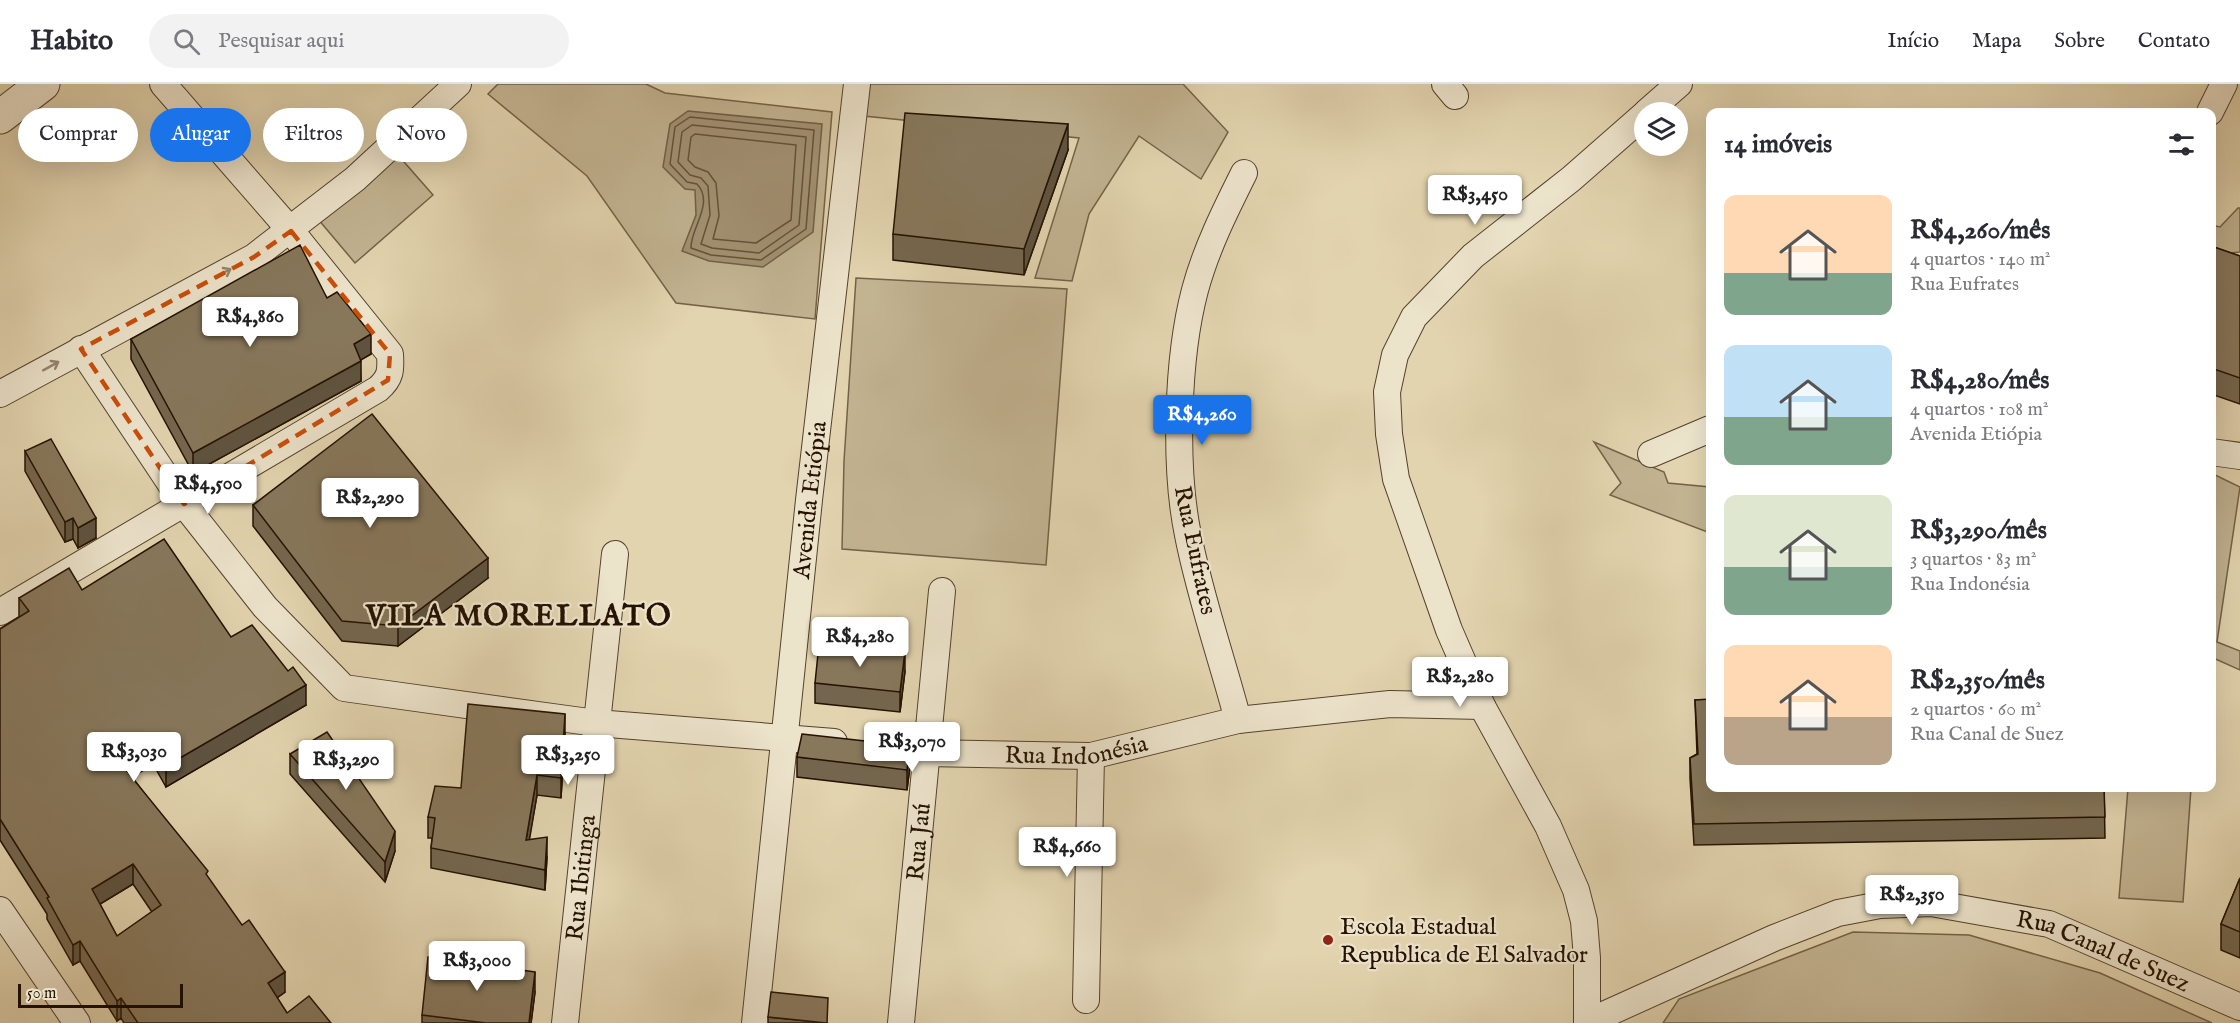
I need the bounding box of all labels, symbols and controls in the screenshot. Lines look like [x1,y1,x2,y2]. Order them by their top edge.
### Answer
search box [149,14,569,68]
text: Habito [30,24,113,59]
icon: search [170,25,203,58]
text: Pesquisar aqui [218,27,344,55]
text: Início [1887,28,1939,55]
text: Mapa [1972,28,2021,55]
text: Sobre [2054,28,2105,55]
text: Contato [2138,28,2210,55]
map controls [1634,102,1688,156]
button: layers [1634,102,1688,156]
chip: Comprar [18,108,138,162]
chip: Alugar [150,108,251,162]
chip: Filtros [263,108,364,162]
chip: Novo [376,108,467,162]
text: 14 imóveis [1724,128,1832,161]
icon: filters [2165,128,2198,161]
pin: R$3,450 [1420,175,1530,226]
text: R$3,450 [1442,182,1508,207]
text: R$4,260/mês [1910,214,2050,247]
icon: home [1772,219,1844,291]
text: 4 quartos · 140 m² [1910,247,2051,272]
one-way arrow [214,267,231,279]
text: Rua Eufrates [1910,272,2019,297]
pin: R$4,860 [195,297,305,348]
text: R$4,860 [216,304,284,329]
one-way arrow [42,360,59,372]
text: R$4,280/mês [1910,364,2050,397]
icon: home [1772,369,1844,441]
pin: R$4,260 [1147,395,1257,446]
text: 4 quartos · 108 m² [1910,397,2049,422]
text: R$4,260 [1167,402,1237,427]
street label: Avenida Etiópia [787,419,835,581]
text: Avenida Etiópia [1910,422,2042,447]
pin: R$4,500 [153,464,263,515]
text: R$4,500 [174,471,242,496]
pin: R$2,290 [315,478,425,529]
street label: Rua Eufrates [1166,483,1223,618]
text: R$2,290 [336,485,404,510]
text: R$3,290/mês [1910,514,2047,547]
icon: home [1772,519,1844,591]
text: 3 quartos · 83 m² [1910,547,2037,572]
text: Rua Indonésia [1910,572,2030,597]
district label: VILA MORELLATO [365,598,672,636]
pin: R$4,280 [805,617,915,668]
text: R$4,280 [826,624,894,649]
pin: R$2,280 [1405,657,1515,708]
text: R$2,280 [1426,664,1494,689]
text: R$2,350/mês [1910,664,2045,697]
icon: home [1772,669,1844,741]
text: 2 quartos · 60 m² [1910,697,2041,722]
pin: R$3,070 [857,722,967,773]
text: Rua Canal de Suez [1910,722,2064,747]
text: R$3,070 [878,729,946,754]
street label: Rua Indonésia [1004,729,1152,774]
pin: R$3,030 [79,732,189,783]
pin: R$3,250 [513,735,623,786]
text: R$3,030 [101,739,167,764]
pin: R$3,290 [291,740,401,791]
text: R$3,250 [535,742,601,767]
text: R$3,290 [313,747,379,772]
street label: Rua Jaú [901,802,939,882]
street label: Rua Ibitinga [560,813,604,943]
pin: R$4,660 [1012,827,1122,878]
text: R$4,660 [1033,834,1101,859]
pin: R$2,350 [1857,875,1967,926]
text: R$2,350 [1879,882,1945,907]
street label: Rua Canal de Suez [2014,904,2194,1000]
place label: Escola Estadual Republica de El Salvador [1340,912,1588,971]
marker: Escola Estadual Republica de El Salvador [1321,933,1335,947]
pin: R$3,000 [422,941,532,992]
text: R$3,000 [443,948,511,973]
scale bar [18,981,183,1008]
text: 50 m [27,984,56,1004]

